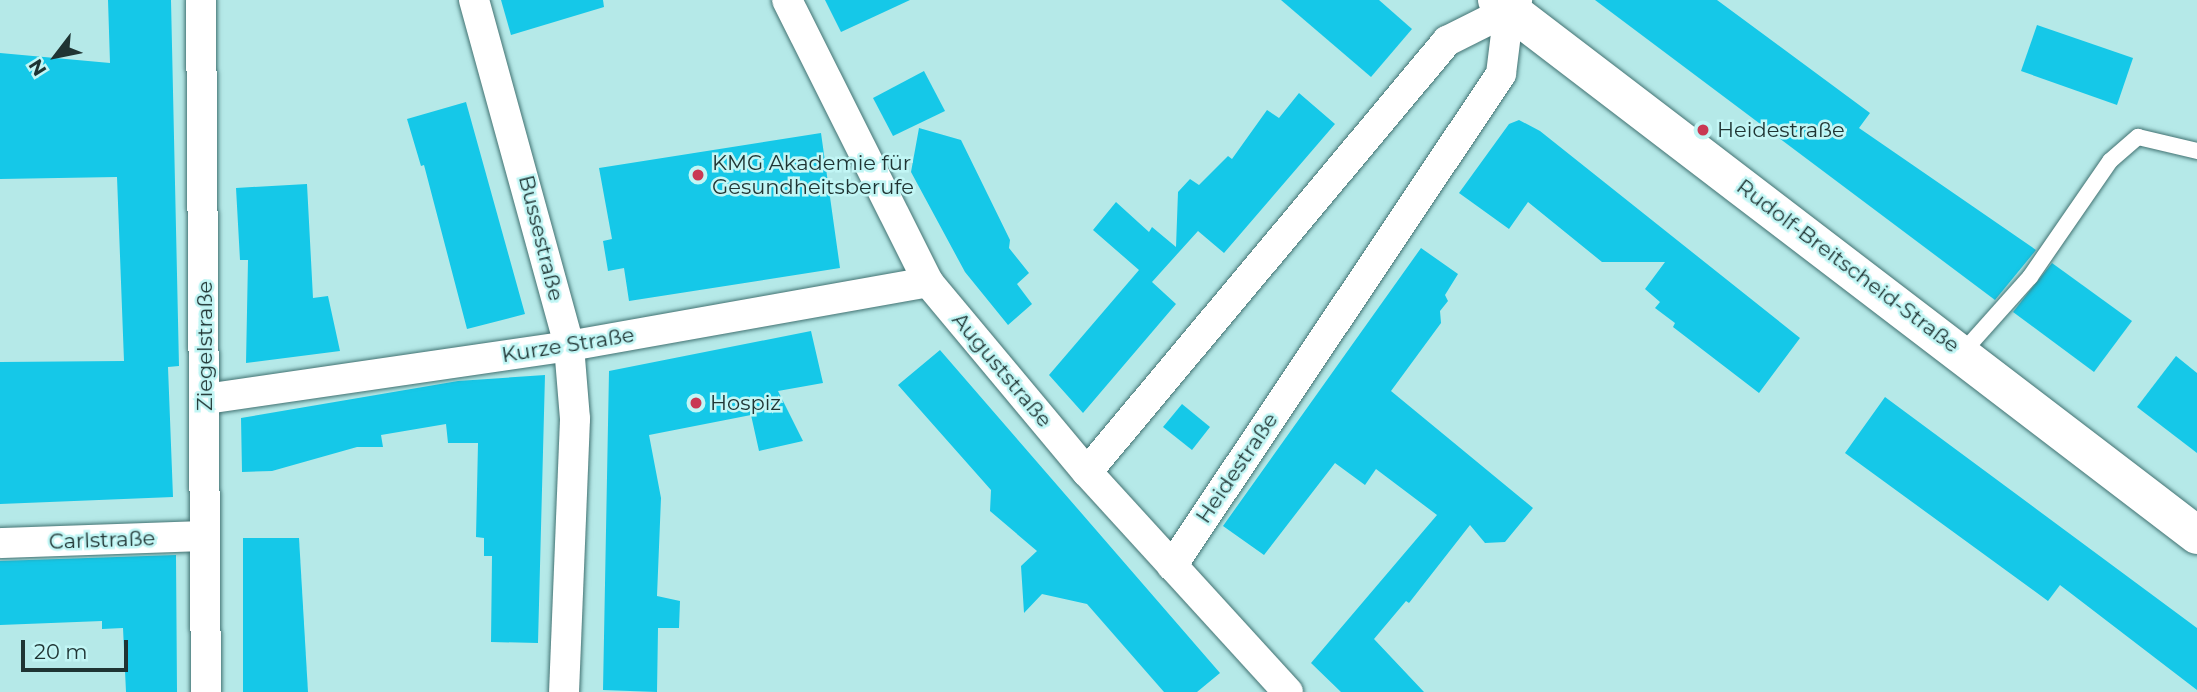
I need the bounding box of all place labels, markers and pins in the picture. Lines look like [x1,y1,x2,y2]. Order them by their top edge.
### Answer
place label: Heidestraße [1717,117,1845,143]
marker: Heidestraße [1695,122,1711,138]
place label: KMG Akademie für Gesundheitsberufe [712,150,914,200]
marker: KMG Akademie für Gesundheitsberufe [690,167,706,183]
place label: Hospiz [710,390,781,416]
marker: Hospiz [688,395,704,411]

